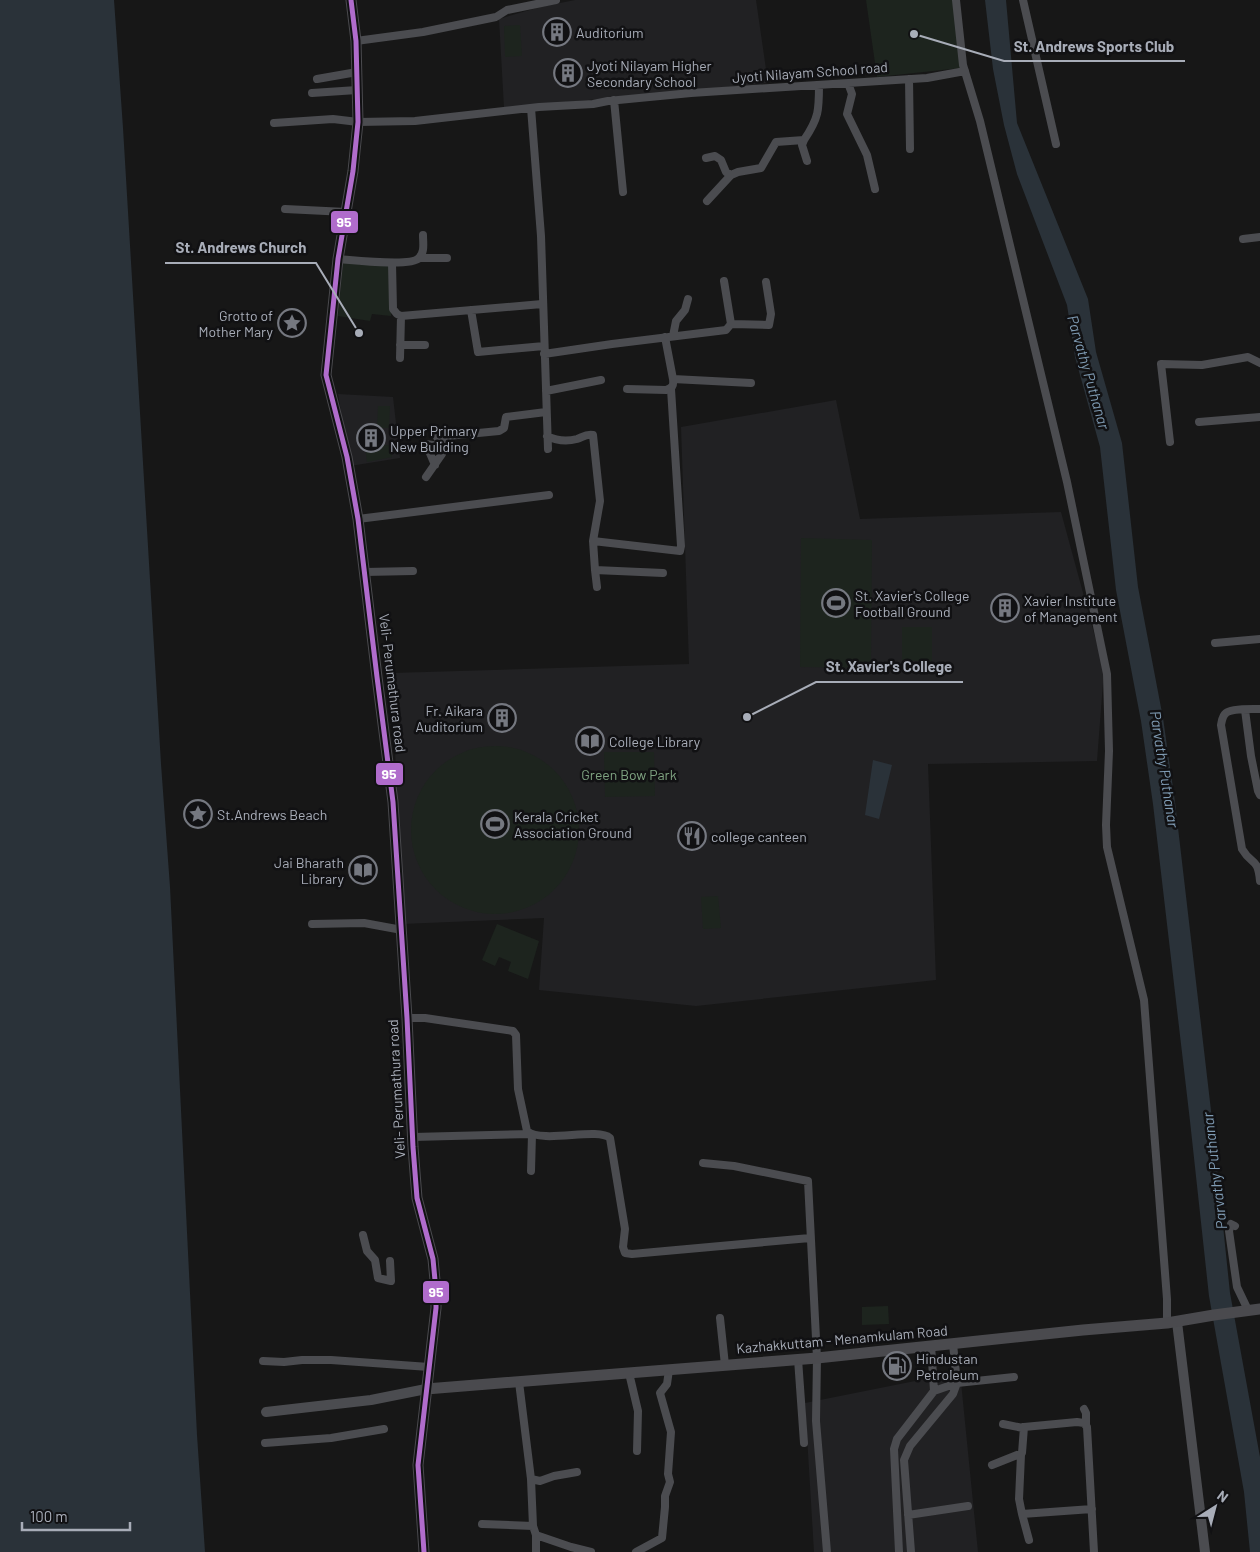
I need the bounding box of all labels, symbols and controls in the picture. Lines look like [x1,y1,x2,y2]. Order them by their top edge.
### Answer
building icon: Auditorium [542,17,572,47]
place label: Auditorium [576,24,643,41]
callout: St. Andrews Sports Club [1004,31,1185,61]
text: St. Andrews Sports Club [1014,37,1174,55]
place label: Jyoti Nilayam Higher Secondary School [587,57,712,90]
building icon: Jyoti Nilayam Higher Secondary School [553,58,583,88]
street label: Jyoti Nilayam School road [732,58,888,86]
line badge: 95 [330,210,359,234]
text: 95 [337,213,352,230]
callout: St. Andrews Church [165,233,316,263]
text: St. Andrews Church [176,238,306,256]
place label: Grotto of Mother Mary [198,307,274,340]
place icon: Grotto of Mother Mary [277,308,307,338]
water label: Parvathy Puthanar [1064,313,1114,432]
place label: Upper Primary New Buliding [390,422,478,455]
building icon: Upper Primary New Buliding [356,423,386,453]
place label: St. Xavier's College Football Ground [855,587,969,620]
sports icon: St. Xavier's College Football Ground [821,588,851,618]
place label: Xavier Institute of Management [1024,592,1118,625]
building icon: Xavier Institute of Management [990,593,1020,623]
street label: Veli- Perumathura road [376,613,410,753]
callout: St. Xavier's College [816,652,963,682]
text: St. Xavier's College [826,657,952,675]
place label: Fr. Aikara Auditorium [416,702,483,735]
building icon: Fr. Aikara Auditorium [487,703,517,733]
water label: Parvathy Puthanar [1147,709,1183,829]
library icon: College Library [575,726,605,756]
place label: College Library [609,733,701,750]
line badge: 95 [375,762,404,786]
text: 95 [382,765,397,782]
park label: Green Bow Park [581,766,677,783]
place icon: St.Andrews Beach [183,799,213,829]
place label: St.Andrews Beach [217,806,327,823]
place label: Kerala Cricket Association Ground [514,808,632,841]
sports icon: Kerala Cricket Association Ground [480,809,510,839]
restaurant icon: college canteen [677,821,707,851]
place label: college canteen [711,828,807,845]
place label: Jai Bharath Library [274,854,345,887]
library icon: Jai Bharath Library [348,855,378,885]
street label: Veli- Perumathura road [384,1019,408,1159]
water label: Parvathy Puthanar [1198,1111,1230,1231]
line badge: 95 [422,1280,450,1304]
text: 95 [429,1283,444,1300]
street label: Kazhakkuttam - Menamkulam Road [736,1321,948,1357]
place label: Hindustan Petroleum [916,1350,979,1383]
fuel station icon: Hindustan Petroleum [882,1351,912,1381]
north arrow [1190,1482,1240,1532]
text: N [1214,1486,1232,1506]
scale bar [22,1500,130,1532]
text: 100 m [30,1507,68,1525]

